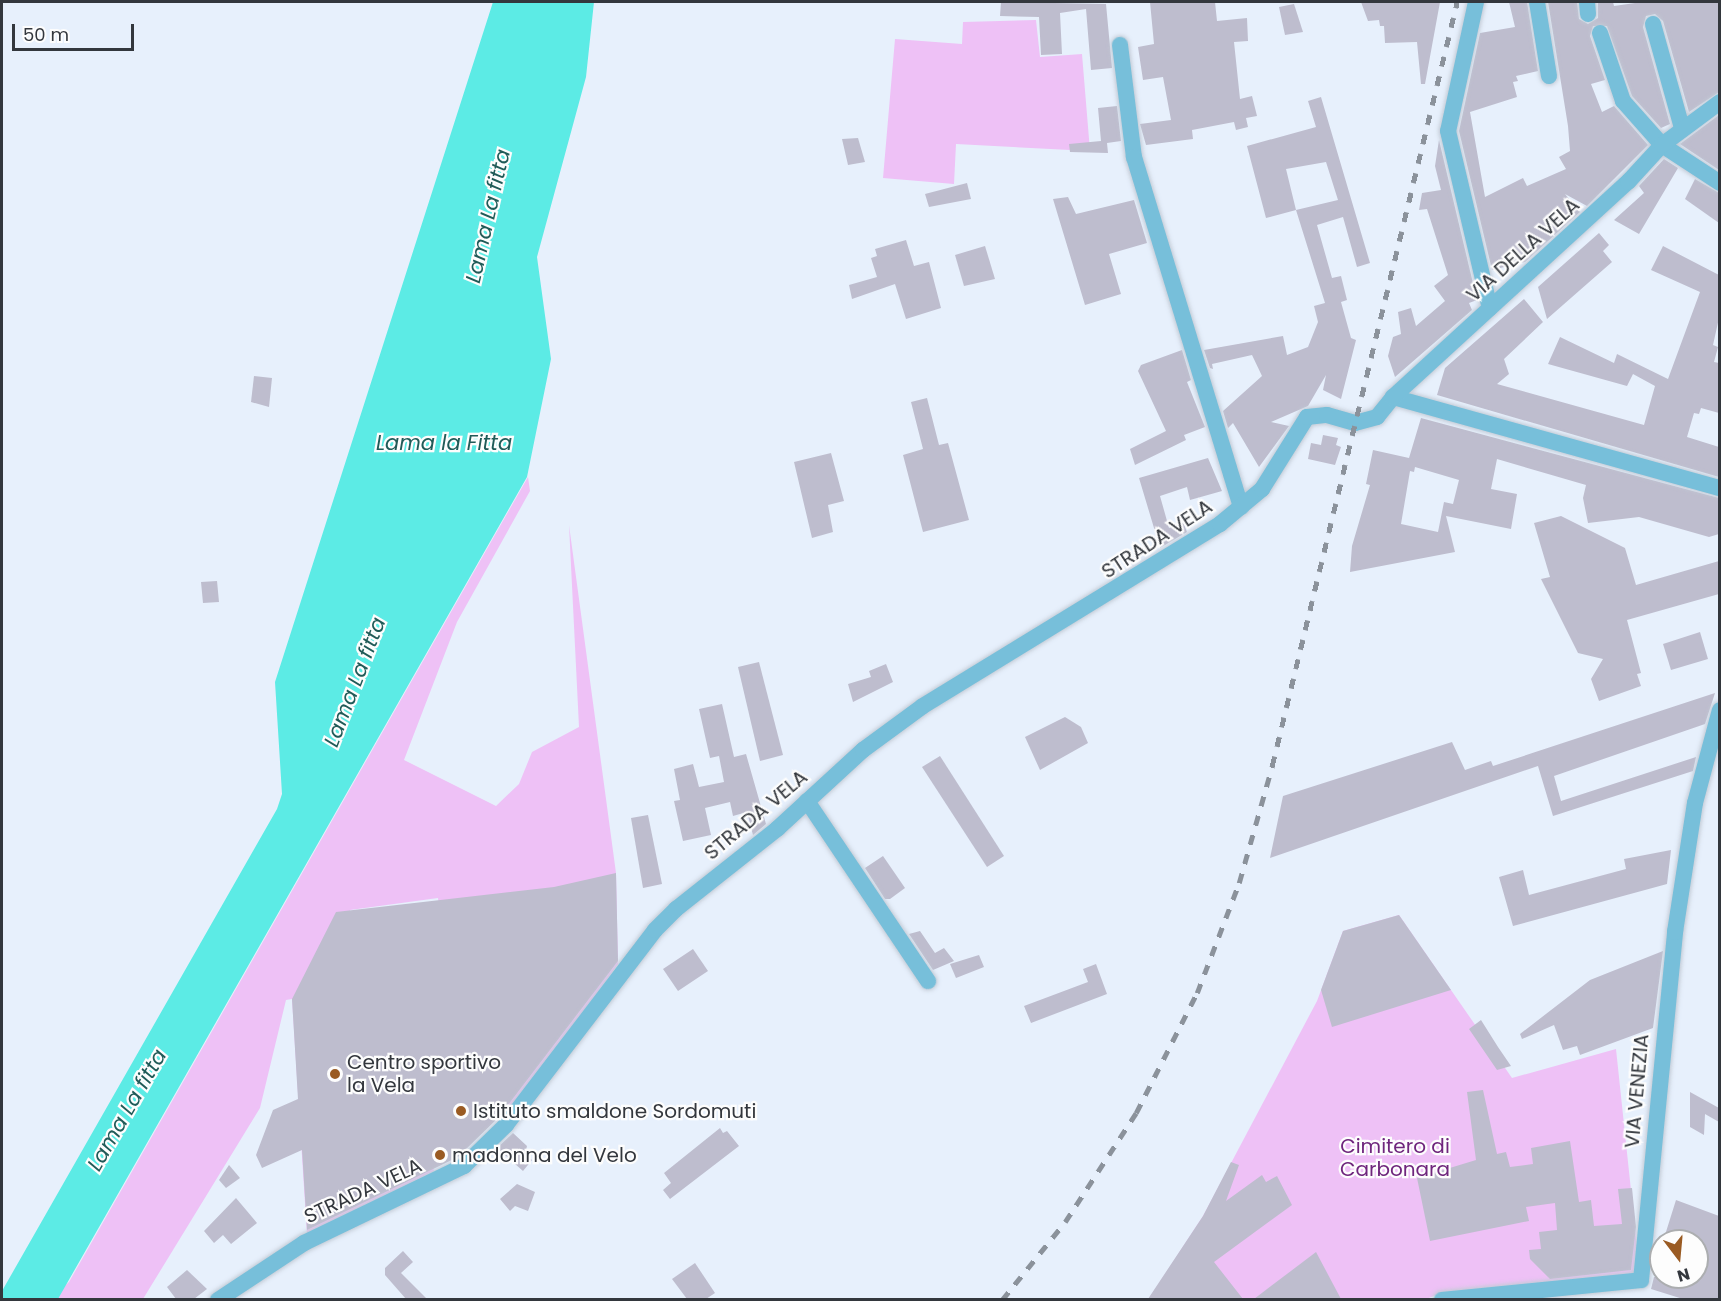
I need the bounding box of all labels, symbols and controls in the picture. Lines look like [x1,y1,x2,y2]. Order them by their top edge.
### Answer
scale bar [15,12,136,50]
text: 50 m [23,22,69,47]
water label: Lama La fitta [460,147,516,285]
street label: VIA DELLA VELA [1462,193,1584,307]
water label: Lama la Fitta [376,430,512,456]
street label: STRADA VELA [1097,494,1217,584]
water label: Lama La fitta [319,614,391,750]
street label: STRADA VELA [700,765,812,865]
street label: VIA VENEZIA [1620,1033,1654,1149]
water label: Lama La fitta [82,1045,172,1175]
place label: Centro sportivo la Vela [347,1050,501,1097]
marker: Centro sportivo la Vela [328,1067,342,1081]
place label: Istituto smaldone Sordomuti [473,1099,756,1123]
marker: Istituto smaldone Sordomuti [454,1104,468,1118]
park label: Cimitero di Carbonara [1340,1135,1450,1182]
place label: madonna del Velo [452,1143,637,1167]
marker: madonna del Velo [433,1148,447,1162]
street label: STRADA VELA [300,1153,426,1229]
north arrow [1649,1229,1709,1289]
text: N [1675,1262,1693,1288]

